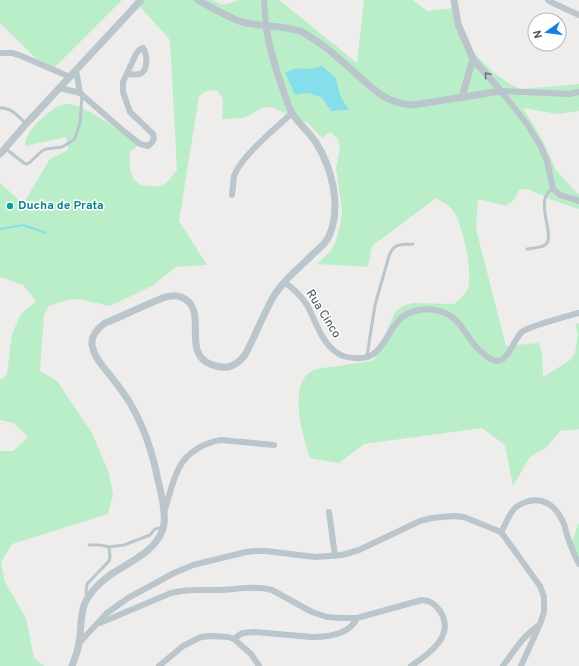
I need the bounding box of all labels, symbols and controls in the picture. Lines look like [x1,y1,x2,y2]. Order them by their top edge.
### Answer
north arrow [527,12,567,52]
text: N [531,29,546,40]
one-way arrow [485,72,492,80]
place label: Ducha de Prata [18,198,104,214]
marker: Ducha de Prata [5,201,15,211]
street label: Rua Cinco [302,287,344,342]

